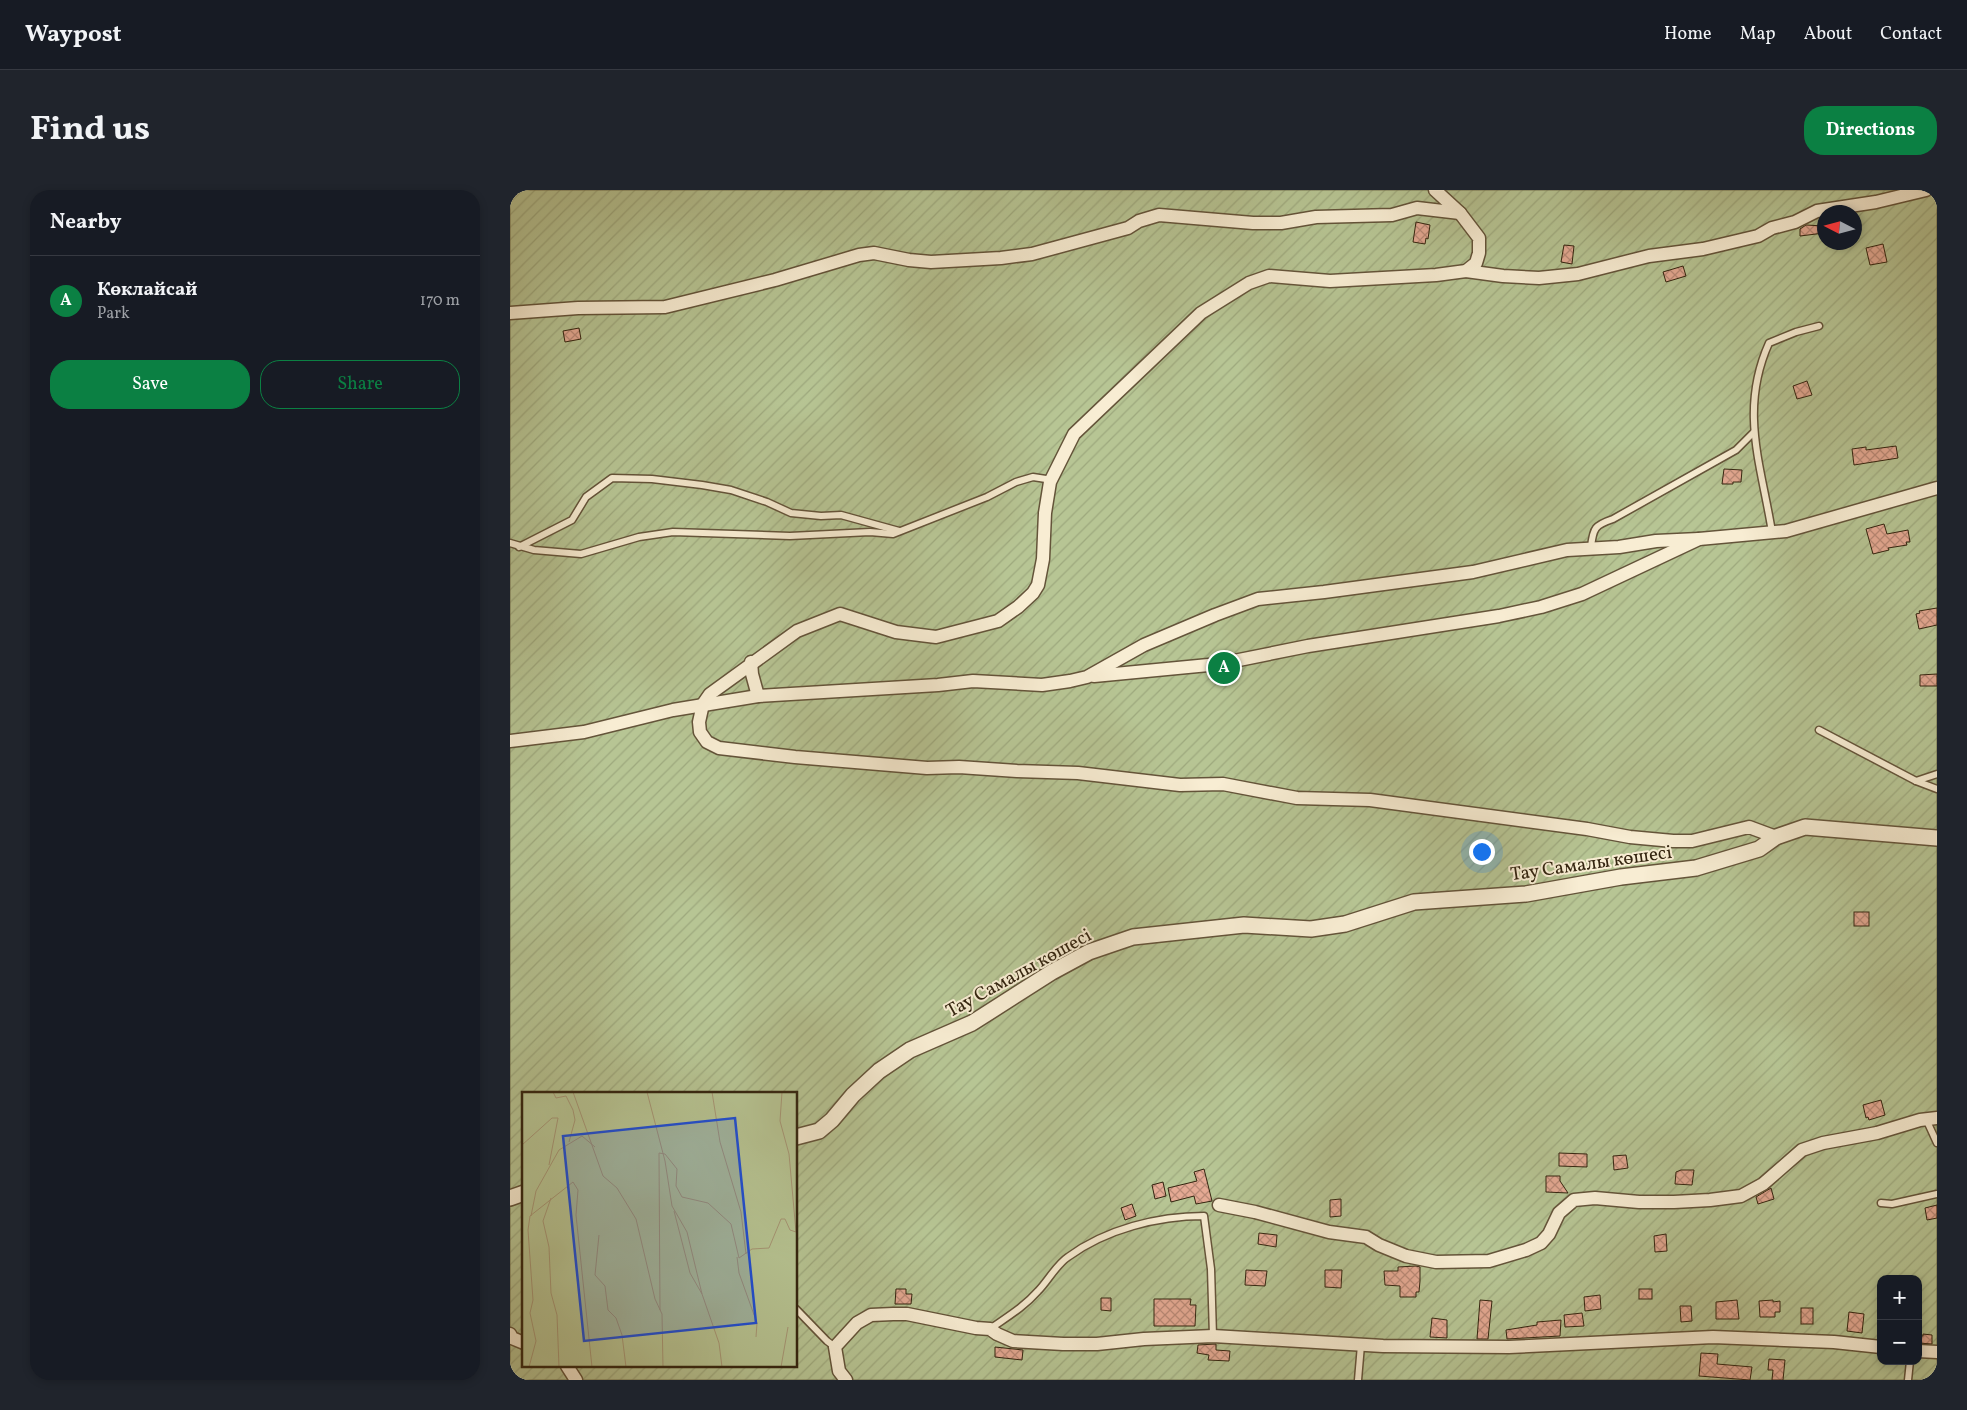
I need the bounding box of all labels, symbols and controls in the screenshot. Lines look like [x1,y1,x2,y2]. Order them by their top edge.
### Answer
text: Waypost [25,18,122,52]
text: Home [1664,22,1712,47]
text: Map [1740,22,1776,47]
text: About [1804,22,1852,47]
text: Contact [1880,22,1942,47]
text: Find us [30,106,150,154]
button: Directions [1804,106,1937,155]
north arrow [1817,205,1862,250]
text: Nearby [50,208,121,237]
text: Көклайсай [97,277,198,303]
text: A [60,290,72,312]
text: 170 m [420,290,460,312]
text: Park [97,303,130,325]
button: Save [50,360,250,409]
button: Share [260,360,460,409]
pin: A [1208,649,1240,687]
your location [1469,839,1495,865]
street label: Тау Самалы көшесі [1509,840,1674,888]
street label: Тау Самалы көшесі [941,923,1097,1025]
inset map [522,1092,798,1368]
map controls [1877,1275,1922,1365]
button: + [1877,1275,1922,1320]
button: − [1877,1320,1922,1365]

